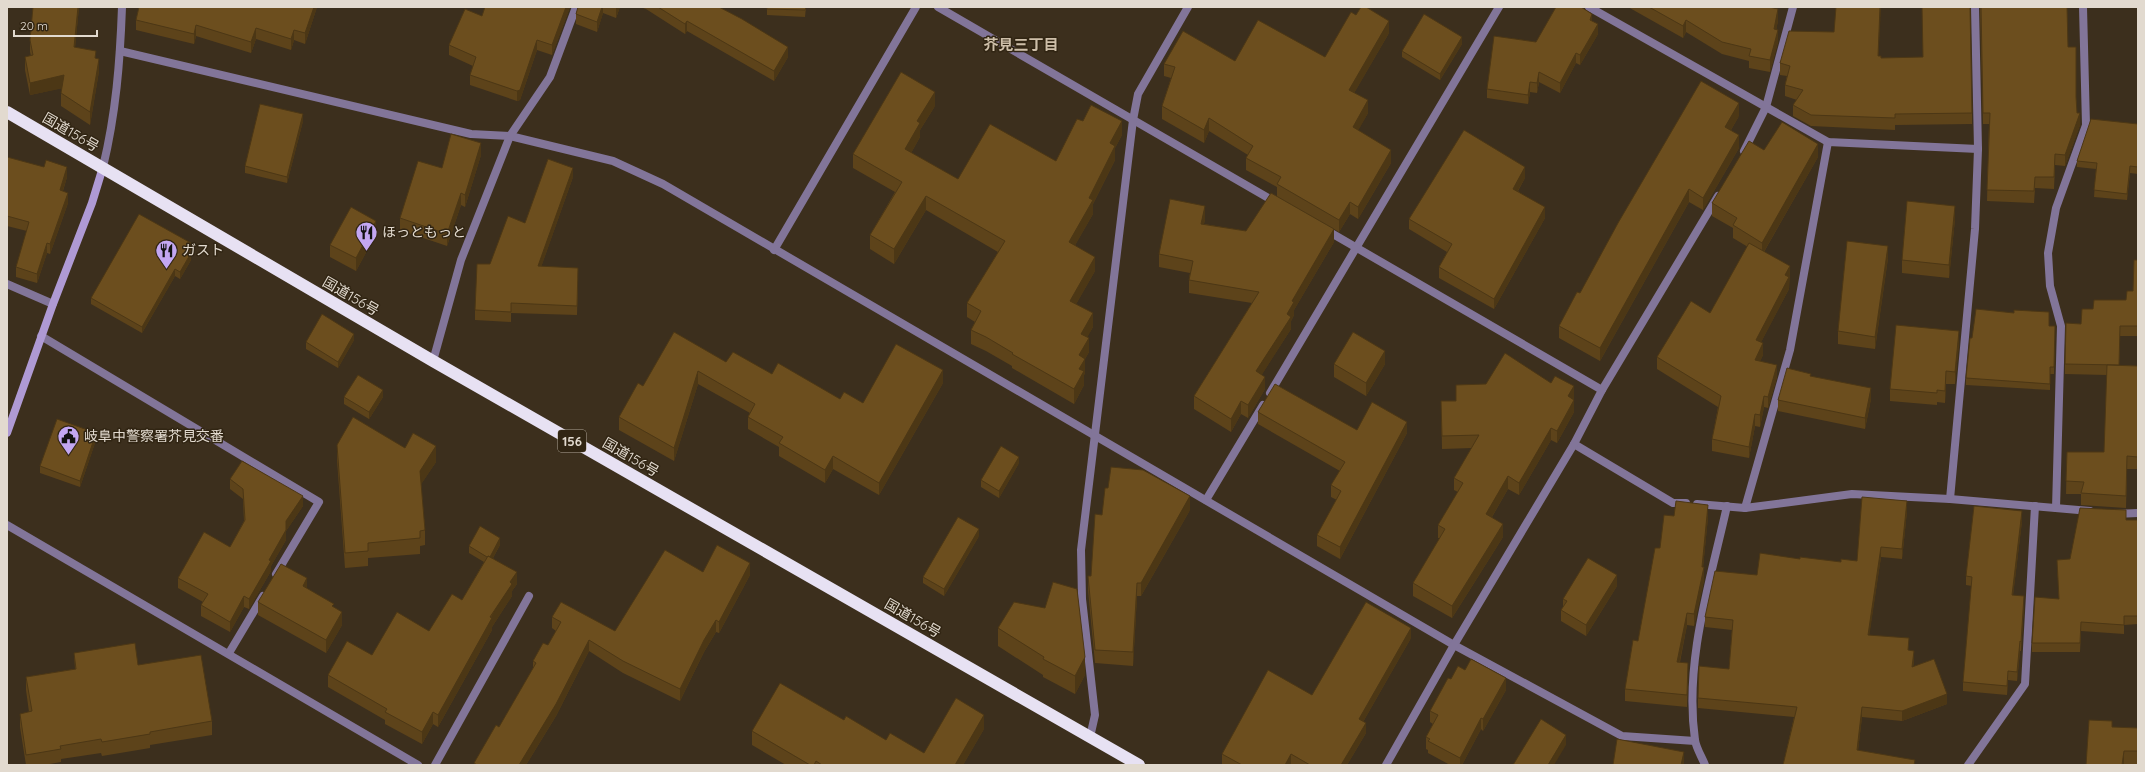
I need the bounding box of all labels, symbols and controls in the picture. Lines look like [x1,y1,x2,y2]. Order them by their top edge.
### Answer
scale bar [14,12,97,38]
text: 20 m [20,18,48,33]
district label: 芥見三丁目 [983,35,1059,54]
street label: 国道156号 [40,109,102,155]
restaurant icon: ほっともっと [353,219,379,252]
place label: ほっともっと [382,223,466,241]
restaurant icon: ガスト [154,237,180,270]
place label: ガスト [182,241,224,259]
street label: 国道156号 [320,273,382,319]
public building icon: 岐阜中警察署芥見交番 [55,423,81,456]
place label: 岐阜中警察署芥見交番 [84,427,224,445]
road number: 156 [558,430,586,452]
street label: 国道156号 [600,434,662,480]
street label: 国道156号 [882,595,944,641]

